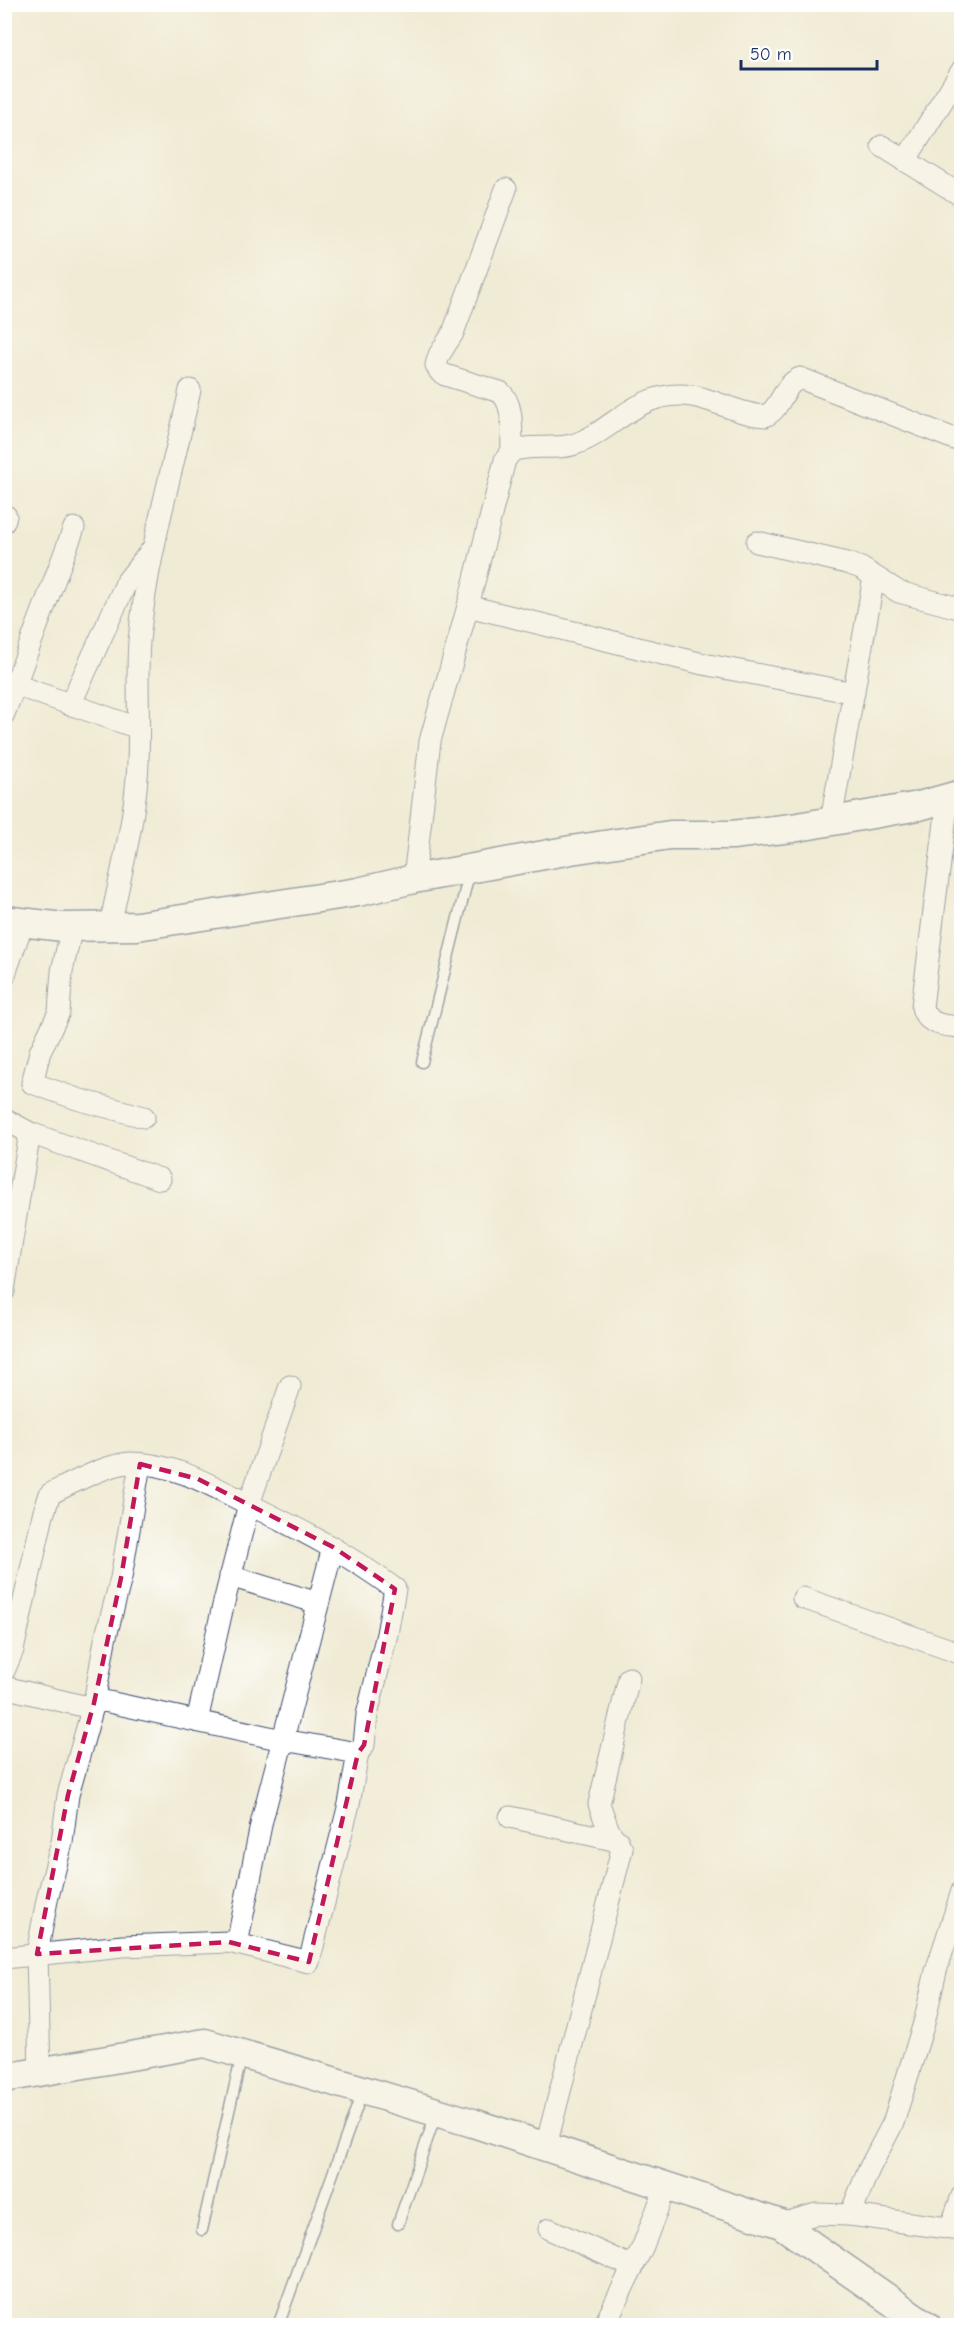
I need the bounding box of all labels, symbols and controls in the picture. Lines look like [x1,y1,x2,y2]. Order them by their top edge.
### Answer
scale bar [741,33,878,71]
text: 50 m [750,44,792,65]

